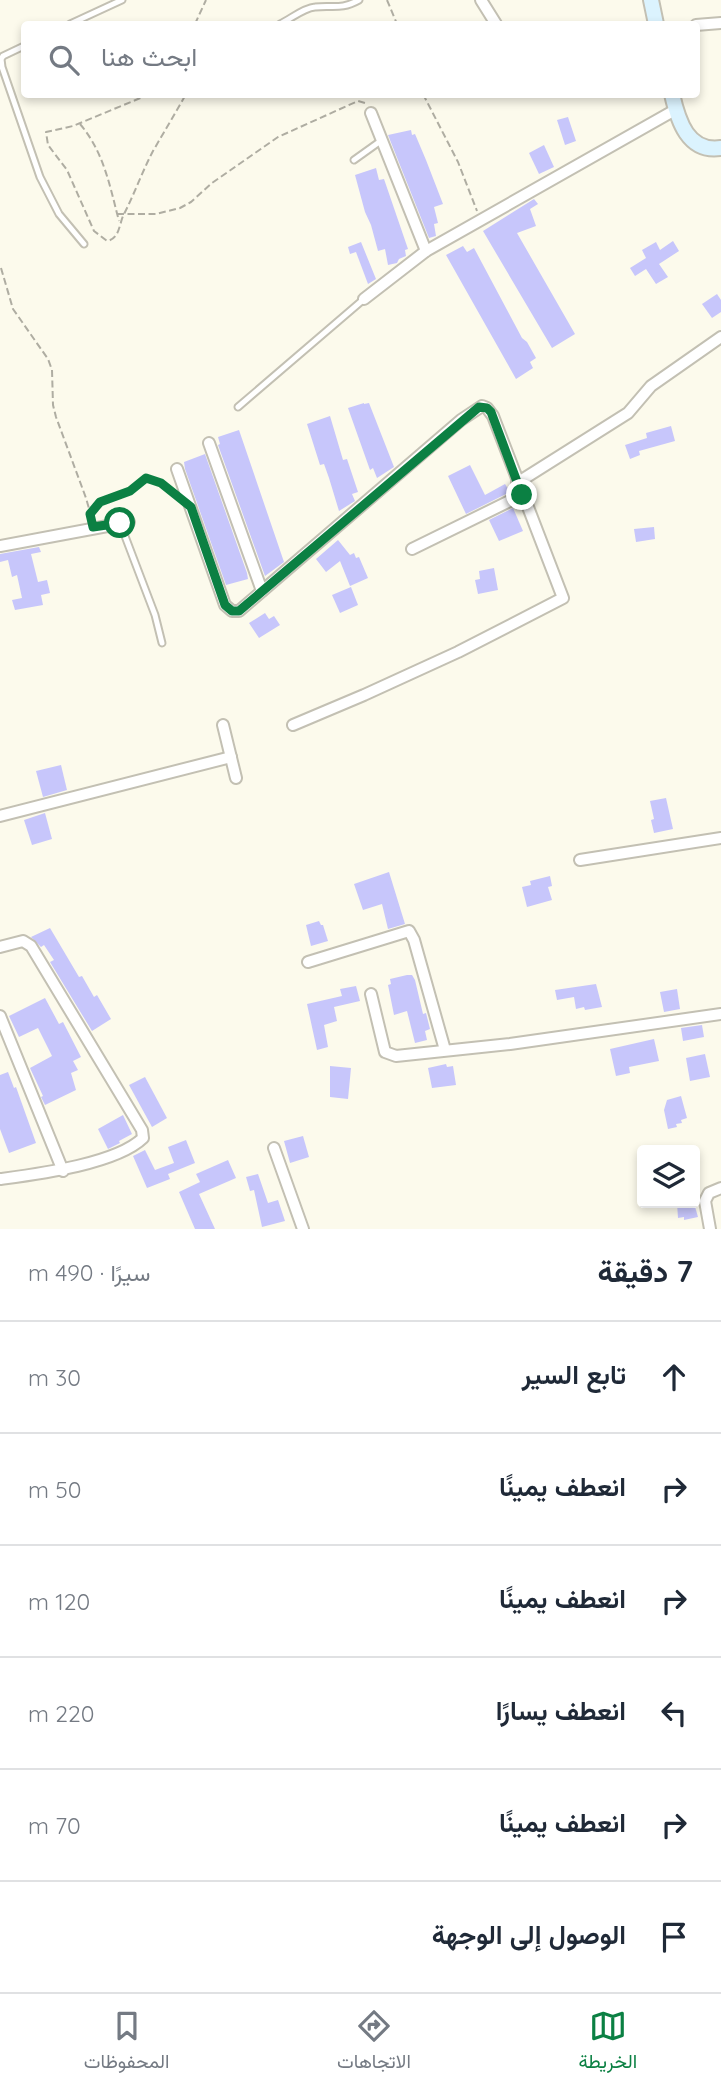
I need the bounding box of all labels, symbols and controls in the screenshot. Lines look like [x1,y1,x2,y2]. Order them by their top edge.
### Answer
search box [21,21,700,98]
text: ابحث هنا [101,40,197,73]
icon: search [45,41,83,79]
route end [506,479,537,510]
route start [104,507,135,538]
map controls [637,1145,700,1208]
button: layers [637,1145,700,1208]
text: 7 دقيقة [597,1252,693,1290]
text: سيرًا · 490 m [28,1258,150,1287]
text: تابع السير [522,1358,626,1391]
icon: ahead [655,1358,693,1396]
text: 30 m [28,1363,81,1392]
text: انعطف يمينًا [499,1470,626,1503]
icon: right [655,1470,693,1508]
text: 50 m [28,1475,82,1504]
text: انعطف يمينًا [499,1582,626,1615]
icon: right [655,1582,693,1620]
text: 120 m [28,1587,90,1616]
text: انعطف يسارًا [496,1694,626,1727]
icon: left [655,1694,693,1732]
text: 220 m [28,1699,94,1728]
text: انعطف يمينًا [499,1806,626,1839]
icon: right [655,1806,693,1844]
text: 70 m [28,1811,81,1840]
text: الوصول إلى الوجهة [432,1918,626,1951]
icon: arrive [655,1918,693,1956]
tab: المحفوظات [84,2007,169,2078]
tab: الاتجاهات [337,2007,411,2078]
tab: الخريطة [578,2007,637,2078]

